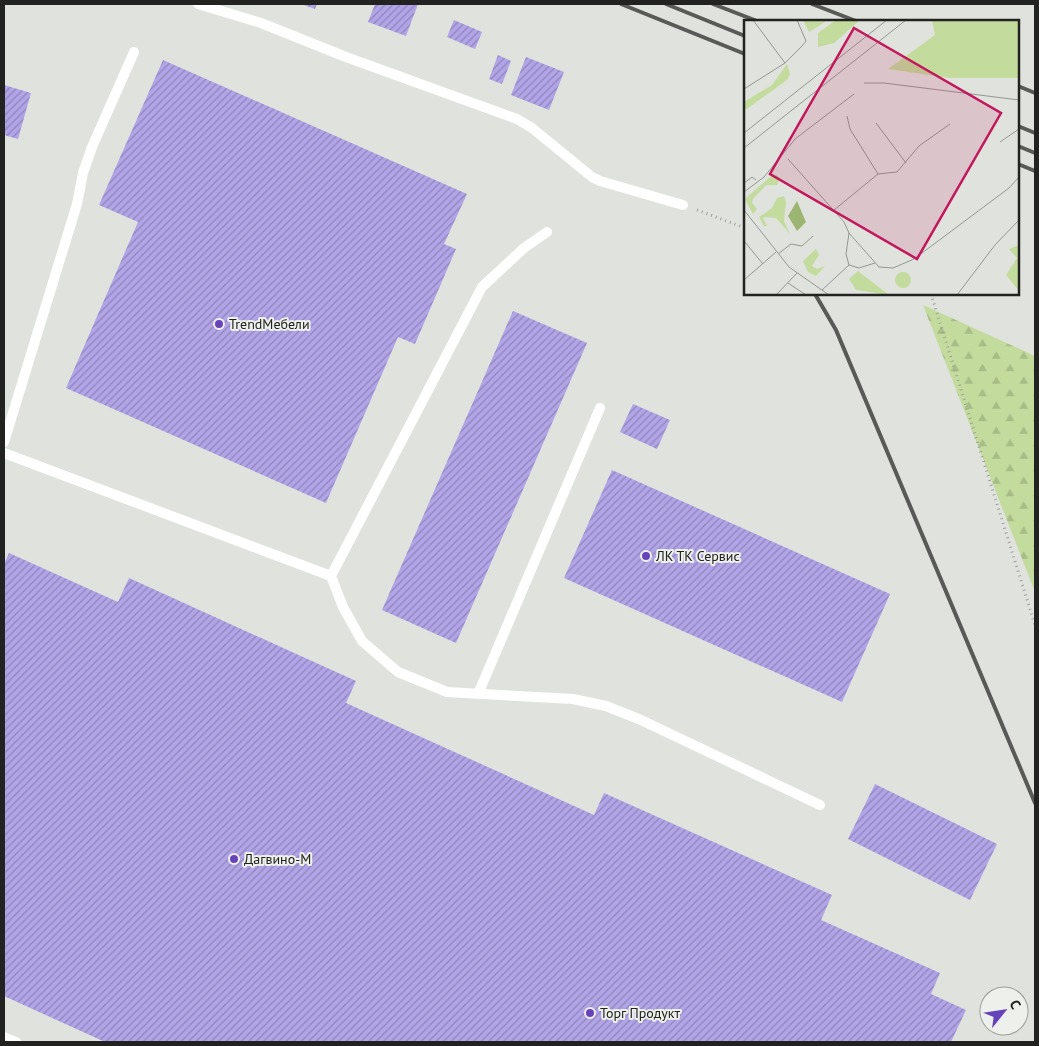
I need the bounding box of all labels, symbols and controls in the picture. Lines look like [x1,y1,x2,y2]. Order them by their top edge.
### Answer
inset map [744,20,1019,295]
place label: TrendМебели [229,315,310,333]
marker: TrendМебели [213,318,225,330]
place label: ЛК ТК Сервис [655,547,740,565]
marker: ЛК ТК Сервис [640,550,652,562]
place label: Дагвино-М [244,850,311,868]
marker: Дагвино-М [228,853,240,865]
north arrow [979,986,1029,1036]
text: С [1006,997,1025,1013]
place label: Торг Продукт [600,1004,681,1022]
marker: Торг Продукт [584,1007,596,1019]

